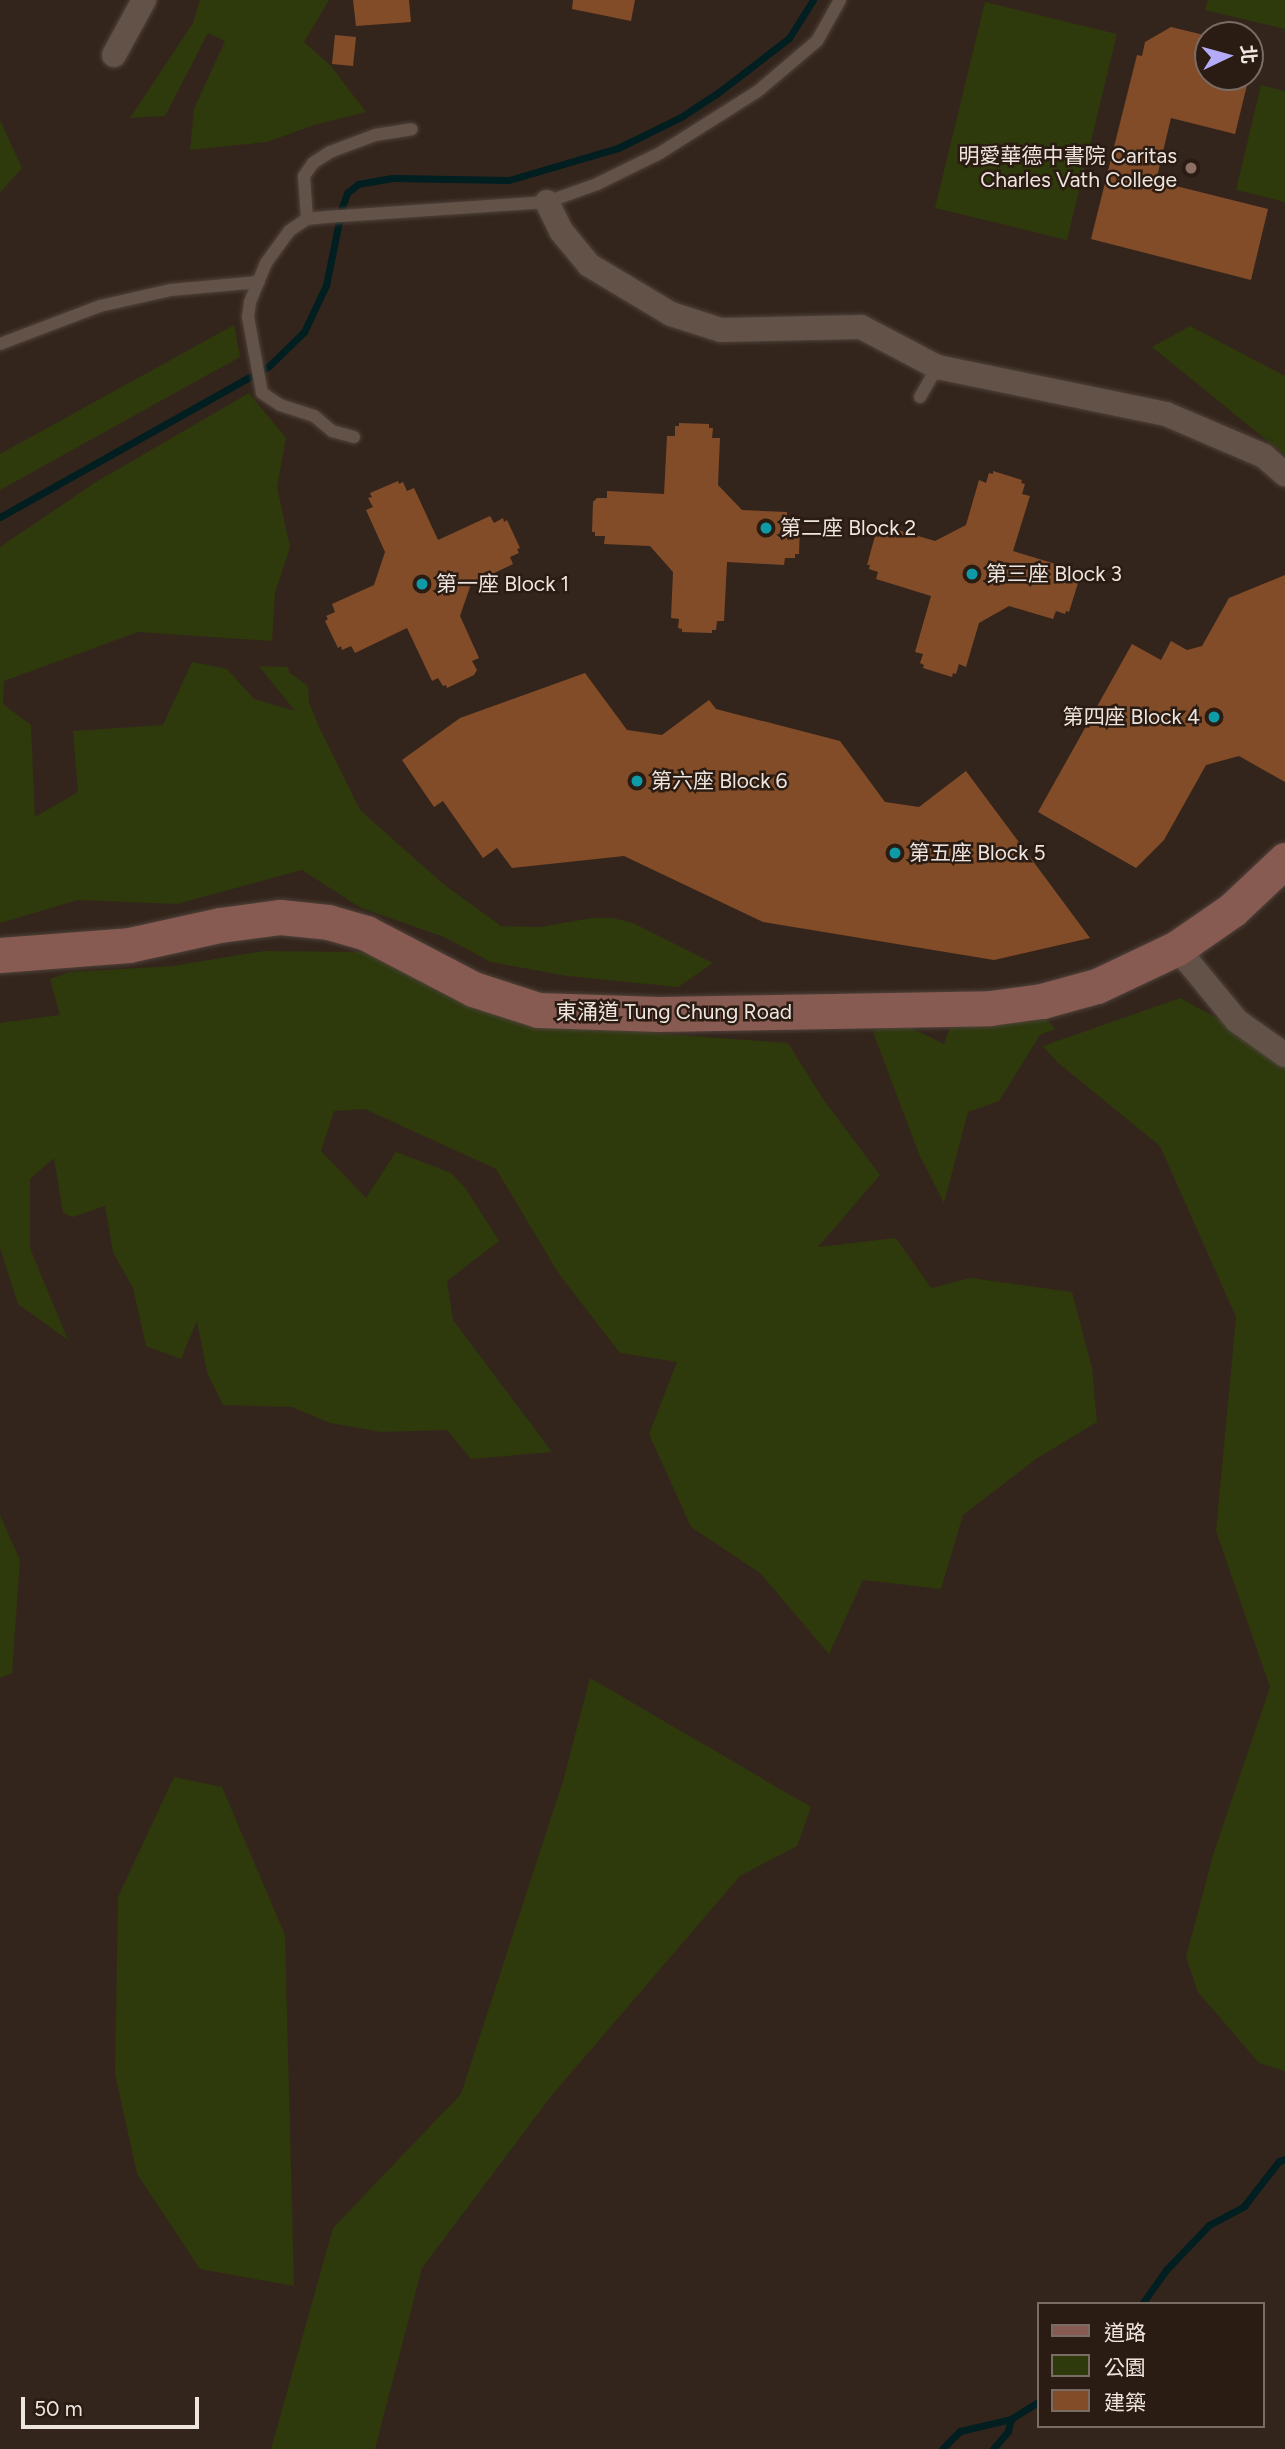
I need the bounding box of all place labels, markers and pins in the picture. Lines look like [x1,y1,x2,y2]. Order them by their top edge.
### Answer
place label: 明愛華德中書院 Caritas Charles Vath College [959,143,1177,193]
marker: 明愛華德中書院 Caritas Charles Vath College [1183,160,1199,176]
place label: 第二座 Block 2 [780,515,916,541]
marker: 第二座 Block 2 [758,520,774,536]
place label: 第三座 Block 3 [986,561,1122,587]
marker: 第三座 Block 3 [964,566,980,582]
place label: 第一座 Block 1 [436,571,569,597]
marker: 第一座 Block 1 [414,576,430,592]
place label: 第四座 Block 4 [1062,704,1200,730]
marker: 第四座 Block 4 [1206,709,1222,725]
place label: 第六座 Block 6 [651,768,787,794]
marker: 第六座 Block 6 [629,773,645,789]
place label: 第五座 Block 5 [909,840,1046,866]
marker: 第五座 Block 5 [887,845,903,861]

